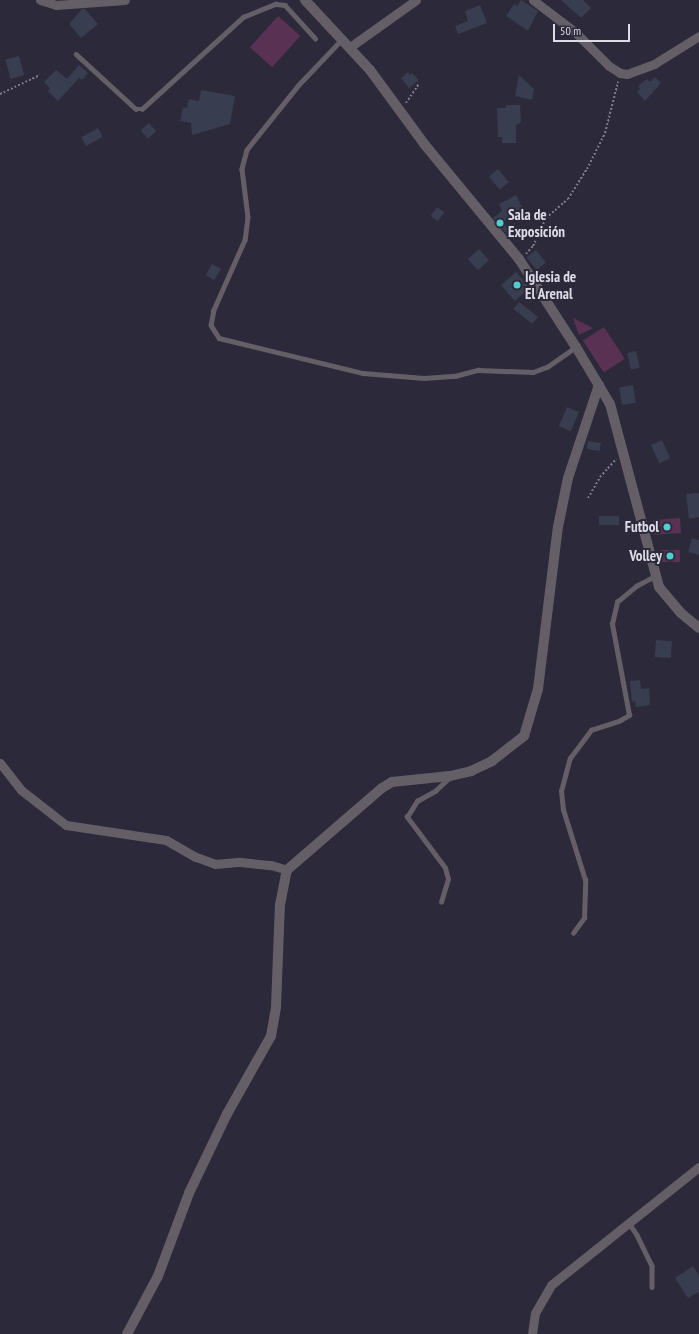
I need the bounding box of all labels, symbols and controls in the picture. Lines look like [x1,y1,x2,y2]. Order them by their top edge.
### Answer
scale bar [555,16,632,42]
text: 50 m [560,23,581,38]
place label: Sala de Exposición [508,205,565,240]
marker: Sala de Exposición [495,218,505,228]
place label: Iglesia de El Arenal [525,267,576,302]
marker: Iglesia de El Arenal [512,280,522,290]
place label: Futbol [625,518,659,536]
marker: Futbol [662,522,672,532]
place label: Volley [629,547,662,565]
marker: Volley [665,551,675,561]

